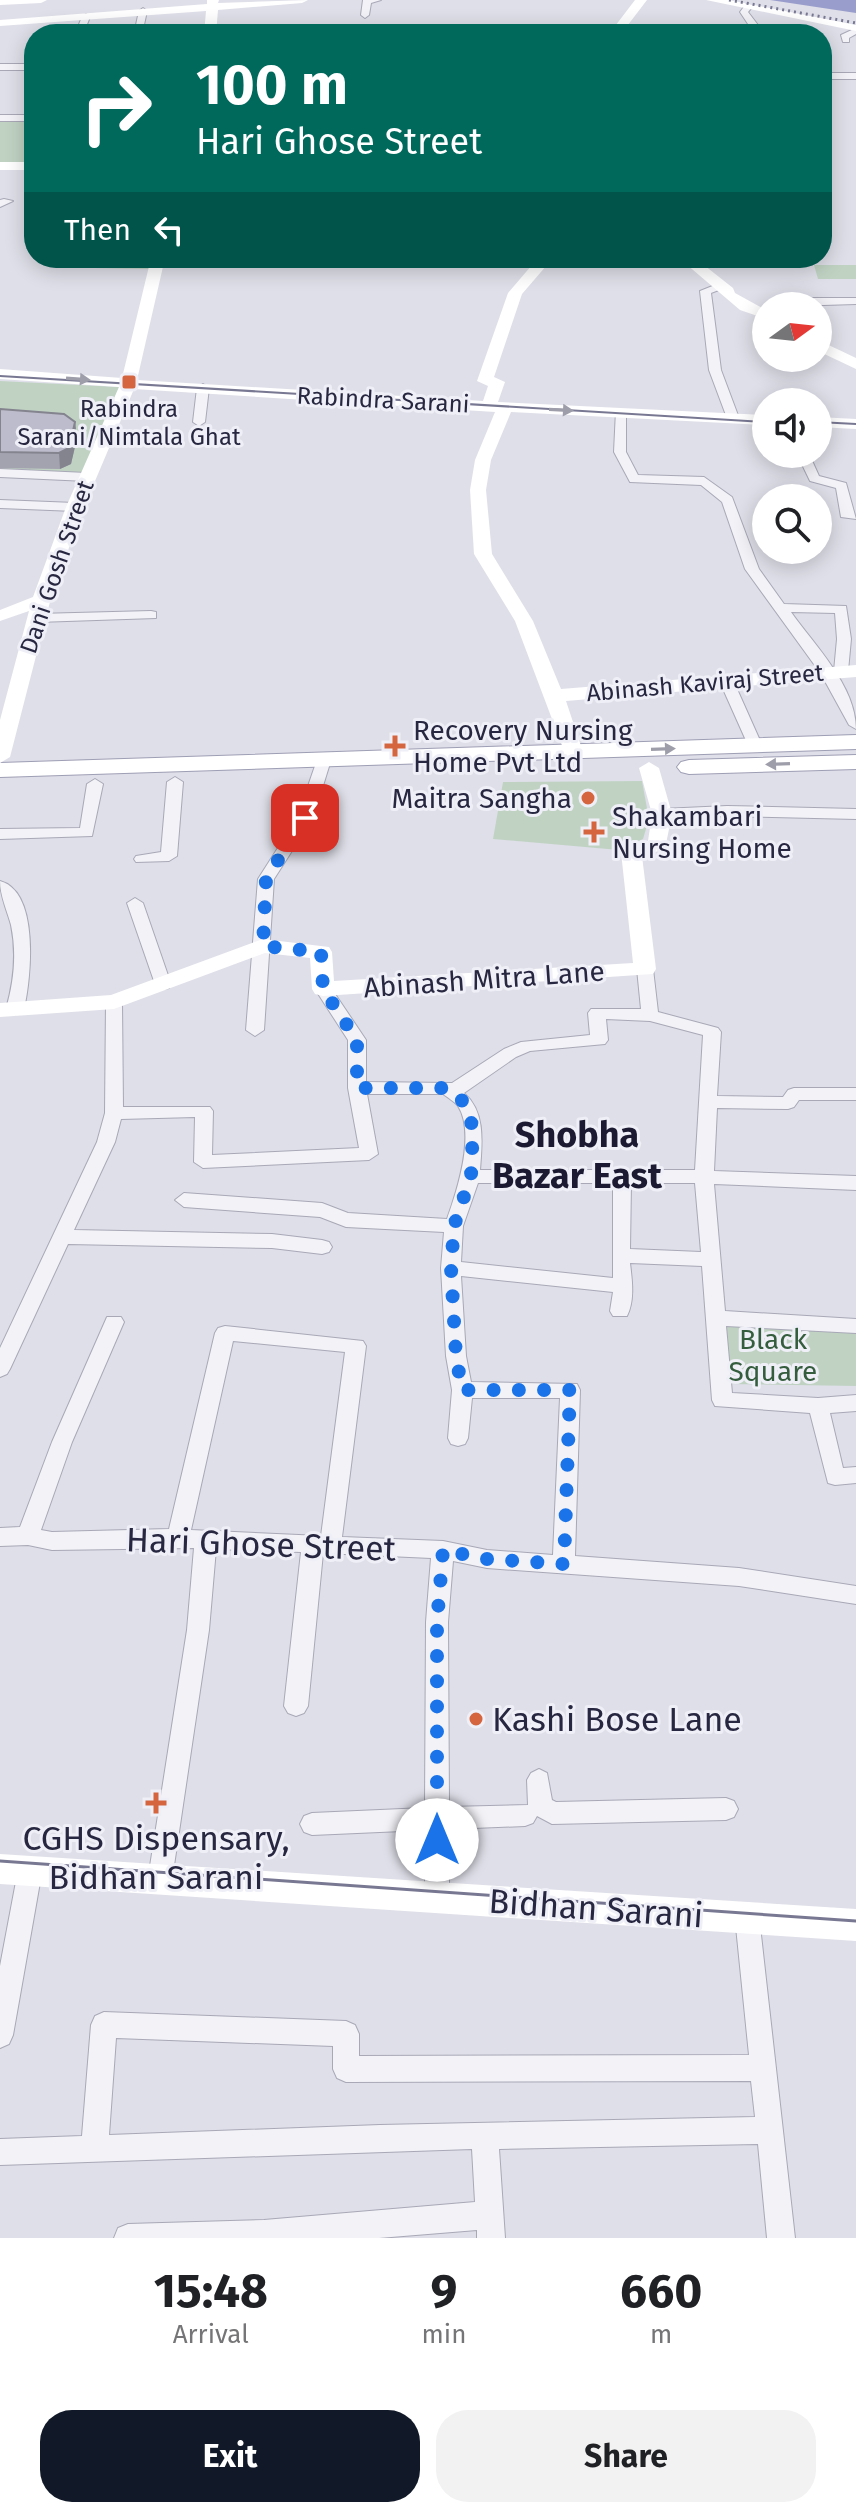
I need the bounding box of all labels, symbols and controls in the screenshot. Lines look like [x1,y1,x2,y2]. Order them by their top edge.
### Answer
text: 100 m [196,52,348,119]
icon: right [64,56,168,160]
text: Hari Ghose Street [196,120,482,164]
icon: left [147,208,191,252]
text: Then [64,212,131,248]
north arrow [752,292,832,372]
map controls [752,292,832,564]
one-way arrow [66,373,91,386]
marker: Rabindra Sarani/Nimtala Ghat [120,373,138,391]
street label: Rabindra Sarani [296,381,470,419]
button: sound [752,388,832,468]
place label: Rabindra Sarani/Nimtala Ghat [17,395,241,451]
one-way arrow [549,403,574,416]
street label: Dani Gosh Street [14,476,100,657]
button: search [752,484,832,564]
street label: Abinash Kaviraj Street [585,659,825,707]
place label: Recovery Nursing Home Pvt Ltd [413,714,633,779]
marker: Recovery Nursing Home Pvt Ltd [384,735,406,757]
one-way arrow [651,742,676,755]
one-way arrow [765,758,790,771]
place label: Maitra Sangha [391,782,572,815]
pin [271,784,339,852]
marker: Maitra Sangha [579,789,597,807]
icon: arrive [283,796,327,840]
place label: Shakambari Nursing Home [612,800,792,865]
marker: Shakambari Nursing Home [583,821,605,843]
street label: Abinash Mitra Lane [362,955,606,1004]
district label: Shobha Bazar East [492,1113,663,1198]
park label: Black Square [729,1323,817,1388]
street label: Hari Ghose Street [125,1519,397,1570]
place label: Kashi Bose Lane [492,1699,742,1740]
marker: Kashi Bose Lane [467,1710,485,1728]
marker: CGHS Dispensary, Bidhan Sarani [145,1792,167,1814]
position arrow [395,1798,479,1882]
place label: CGHS Dispensary, Bidhan Sarani [22,1818,290,1898]
street label: Bidhan Sarani [487,1881,705,1936]
text: 15:48 [154,2262,268,2320]
text: 9 [431,2262,457,2320]
text: 660 [620,2262,702,2320]
text: Arrival [173,2319,249,2350]
text: min [422,2319,466,2350]
text: m [650,2319,672,2350]
button: Exit [40,2410,420,2502]
button: Share [436,2410,816,2502]

